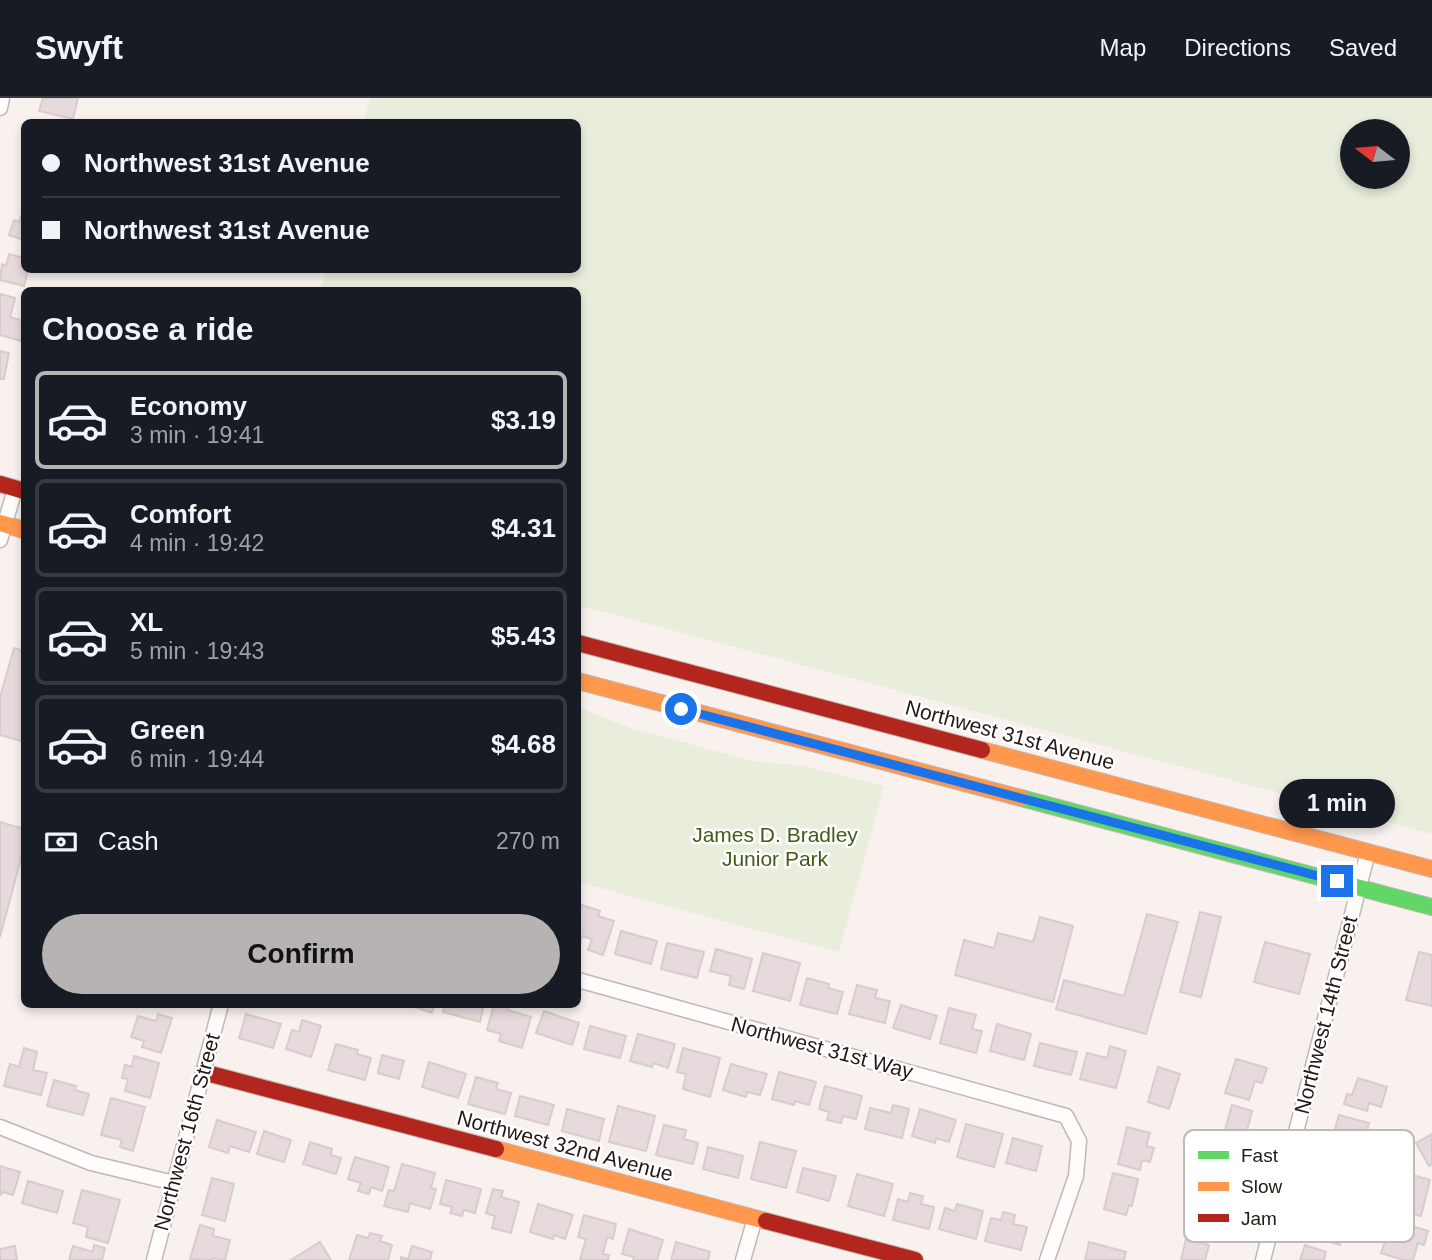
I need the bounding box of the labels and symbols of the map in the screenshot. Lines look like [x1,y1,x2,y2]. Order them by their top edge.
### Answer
north arrow [1340,119,1410,189]
route start [665,693,697,725]
street label: Northwest 31st Avenue [903,696,1117,774]
callout: 1 min [1279,780,1395,828]
park label: James D. Bradley Junior Park [692,823,858,870]
route end [1321,865,1353,897]
street label: Northwest 14th Street [1290,913,1361,1116]
street label: Northwest 31st Way [729,1012,916,1083]
street label: Northwest 16th Street [149,1031,224,1233]
street label: Northwest 32nd Avenue [455,1106,676,1185]
legend [1184,1130,1414,1242]
text: Fast [1241,1145,1279,1166]
text: Slow [1241,1176,1282,1197]
text: Jam [1241,1208,1277,1229]

